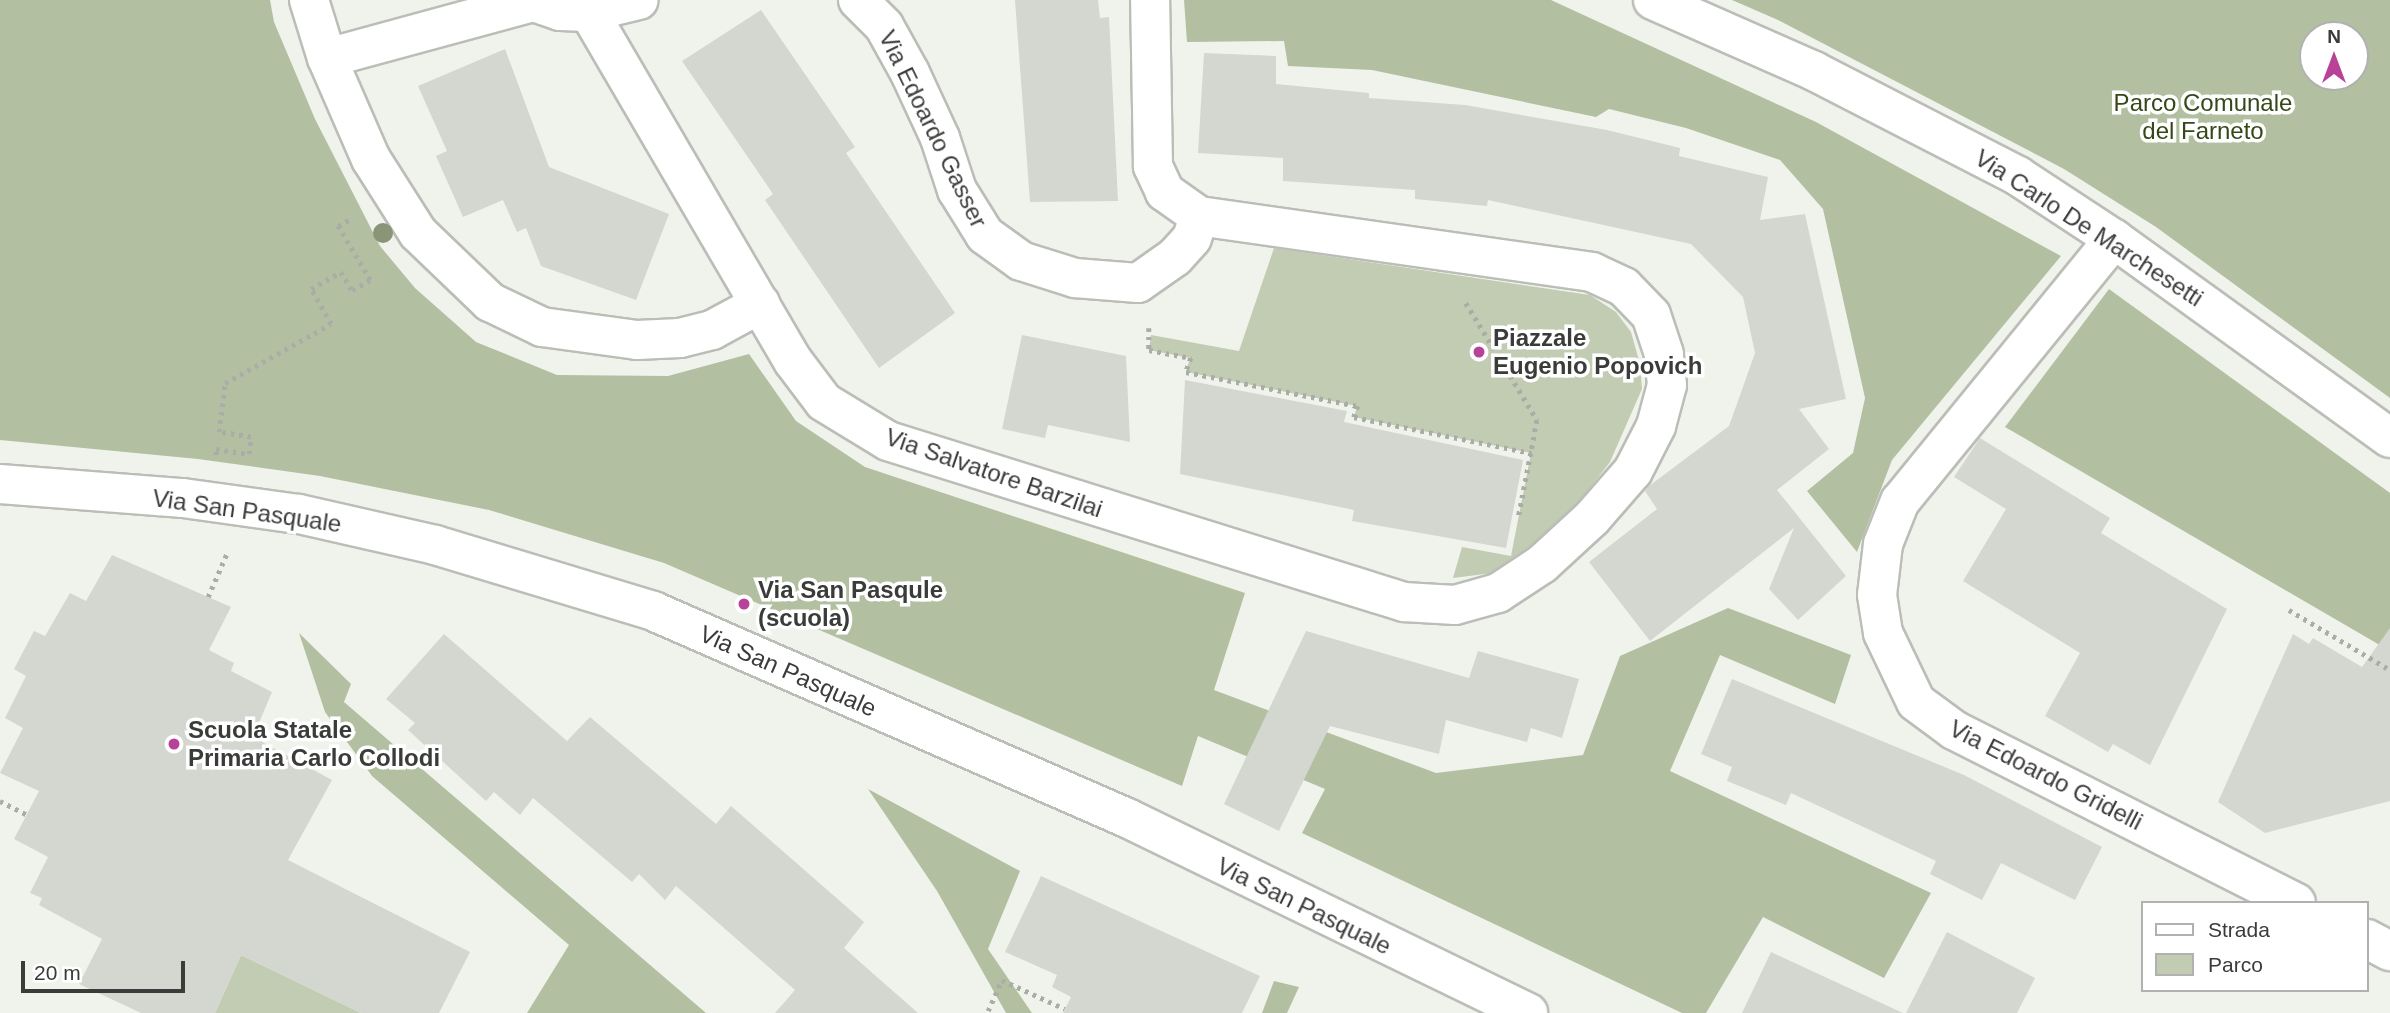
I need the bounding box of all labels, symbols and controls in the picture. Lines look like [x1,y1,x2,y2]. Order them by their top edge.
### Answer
north arrow [2299,21,2369,91]
street label: Via Edoardo Gasser [873,26,993,232]
text: N [2327,26,2341,47]
park label: Parco Comunale del Farneto [2114,89,2292,145]
street label: Via Carlo De Marchesetti [1969,143,2209,313]
place label: Piazzale Eugenio Popovich [1493,324,1702,380]
marker: Piazzale Eugenio Popovich [1471,344,1487,360]
street label: Via Salvatore Barzilai [882,422,1106,524]
street label: Via San Pasquale [151,483,343,539]
place label: Via San Pasqule (scuola) [758,576,943,632]
marker: Via San Pasqule (scuola) [736,596,752,612]
street label: Via San Pasquale [695,619,881,723]
street label: Via Edoardo Gridelli [1945,714,2147,836]
place label: Scuola Statale Primaria Carlo Collodi [188,716,440,772]
marker: Scuola Statale Primaria Carlo Collodi [166,736,182,752]
street label: Via San Pasquale [1212,851,1396,961]
legend [2142,901,2369,992]
text: Strada [2208,918,2270,941]
scale bar [24,946,189,990]
text: Parco [2208,953,2263,976]
text: 20 m [34,961,81,984]

